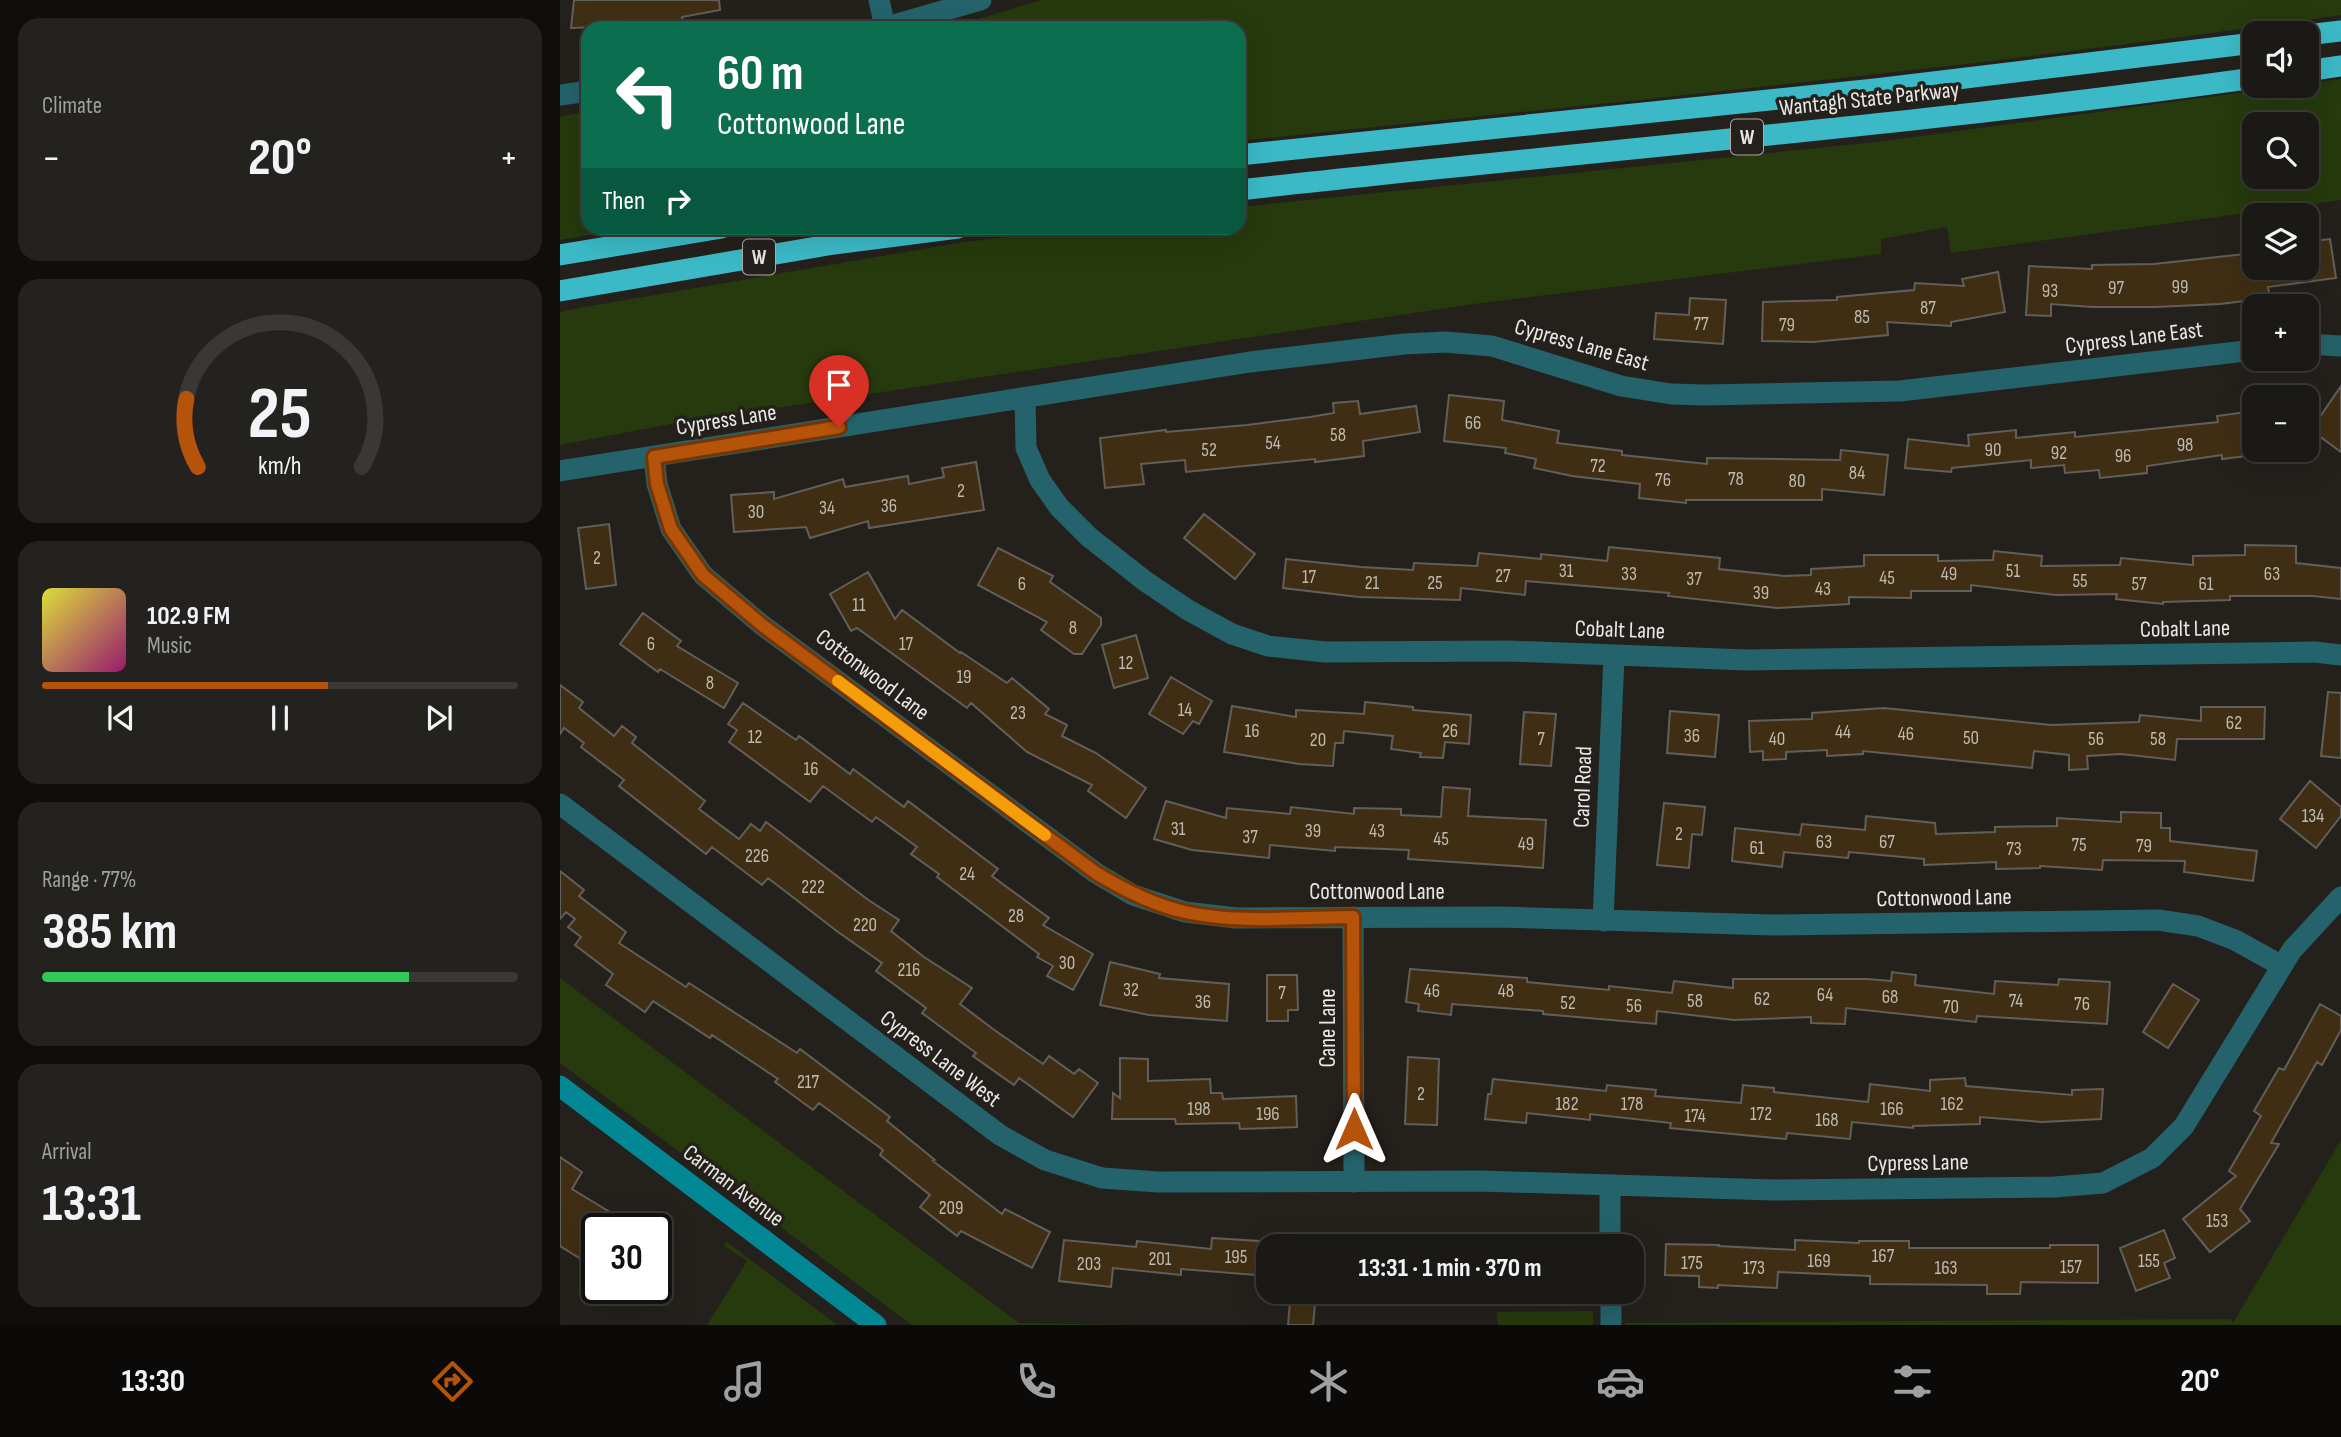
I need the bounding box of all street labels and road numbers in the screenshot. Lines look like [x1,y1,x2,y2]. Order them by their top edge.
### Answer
street label: Wantagh State Parkway [1778,76,1961,122]
road number: W [1731,120,1763,154]
road number: W [743,240,775,274]
street label: Cypress Lane East [1511,312,1652,377]
street label: Cypress Lane East [2064,316,2204,360]
street label: Cypress Lane [674,398,778,442]
street label: Cobalt Lane [1574,614,1666,646]
street label: Cobalt Lane [2140,614,2230,644]
street label: Cottonwood Lane [810,623,935,727]
street label: Carol Road [1568,746,1598,828]
street label: Cottonwood Lane [1309,878,1445,906]
street label: Cottonwood Lane [1876,883,2012,913]
street label: Cane Lane [1314,989,1342,1067]
street label: Cypress Lane West [874,1004,1006,1113]
street label: Carman Avenue [677,1139,790,1233]
street label: Cypress Lane [1867,1148,1969,1178]

